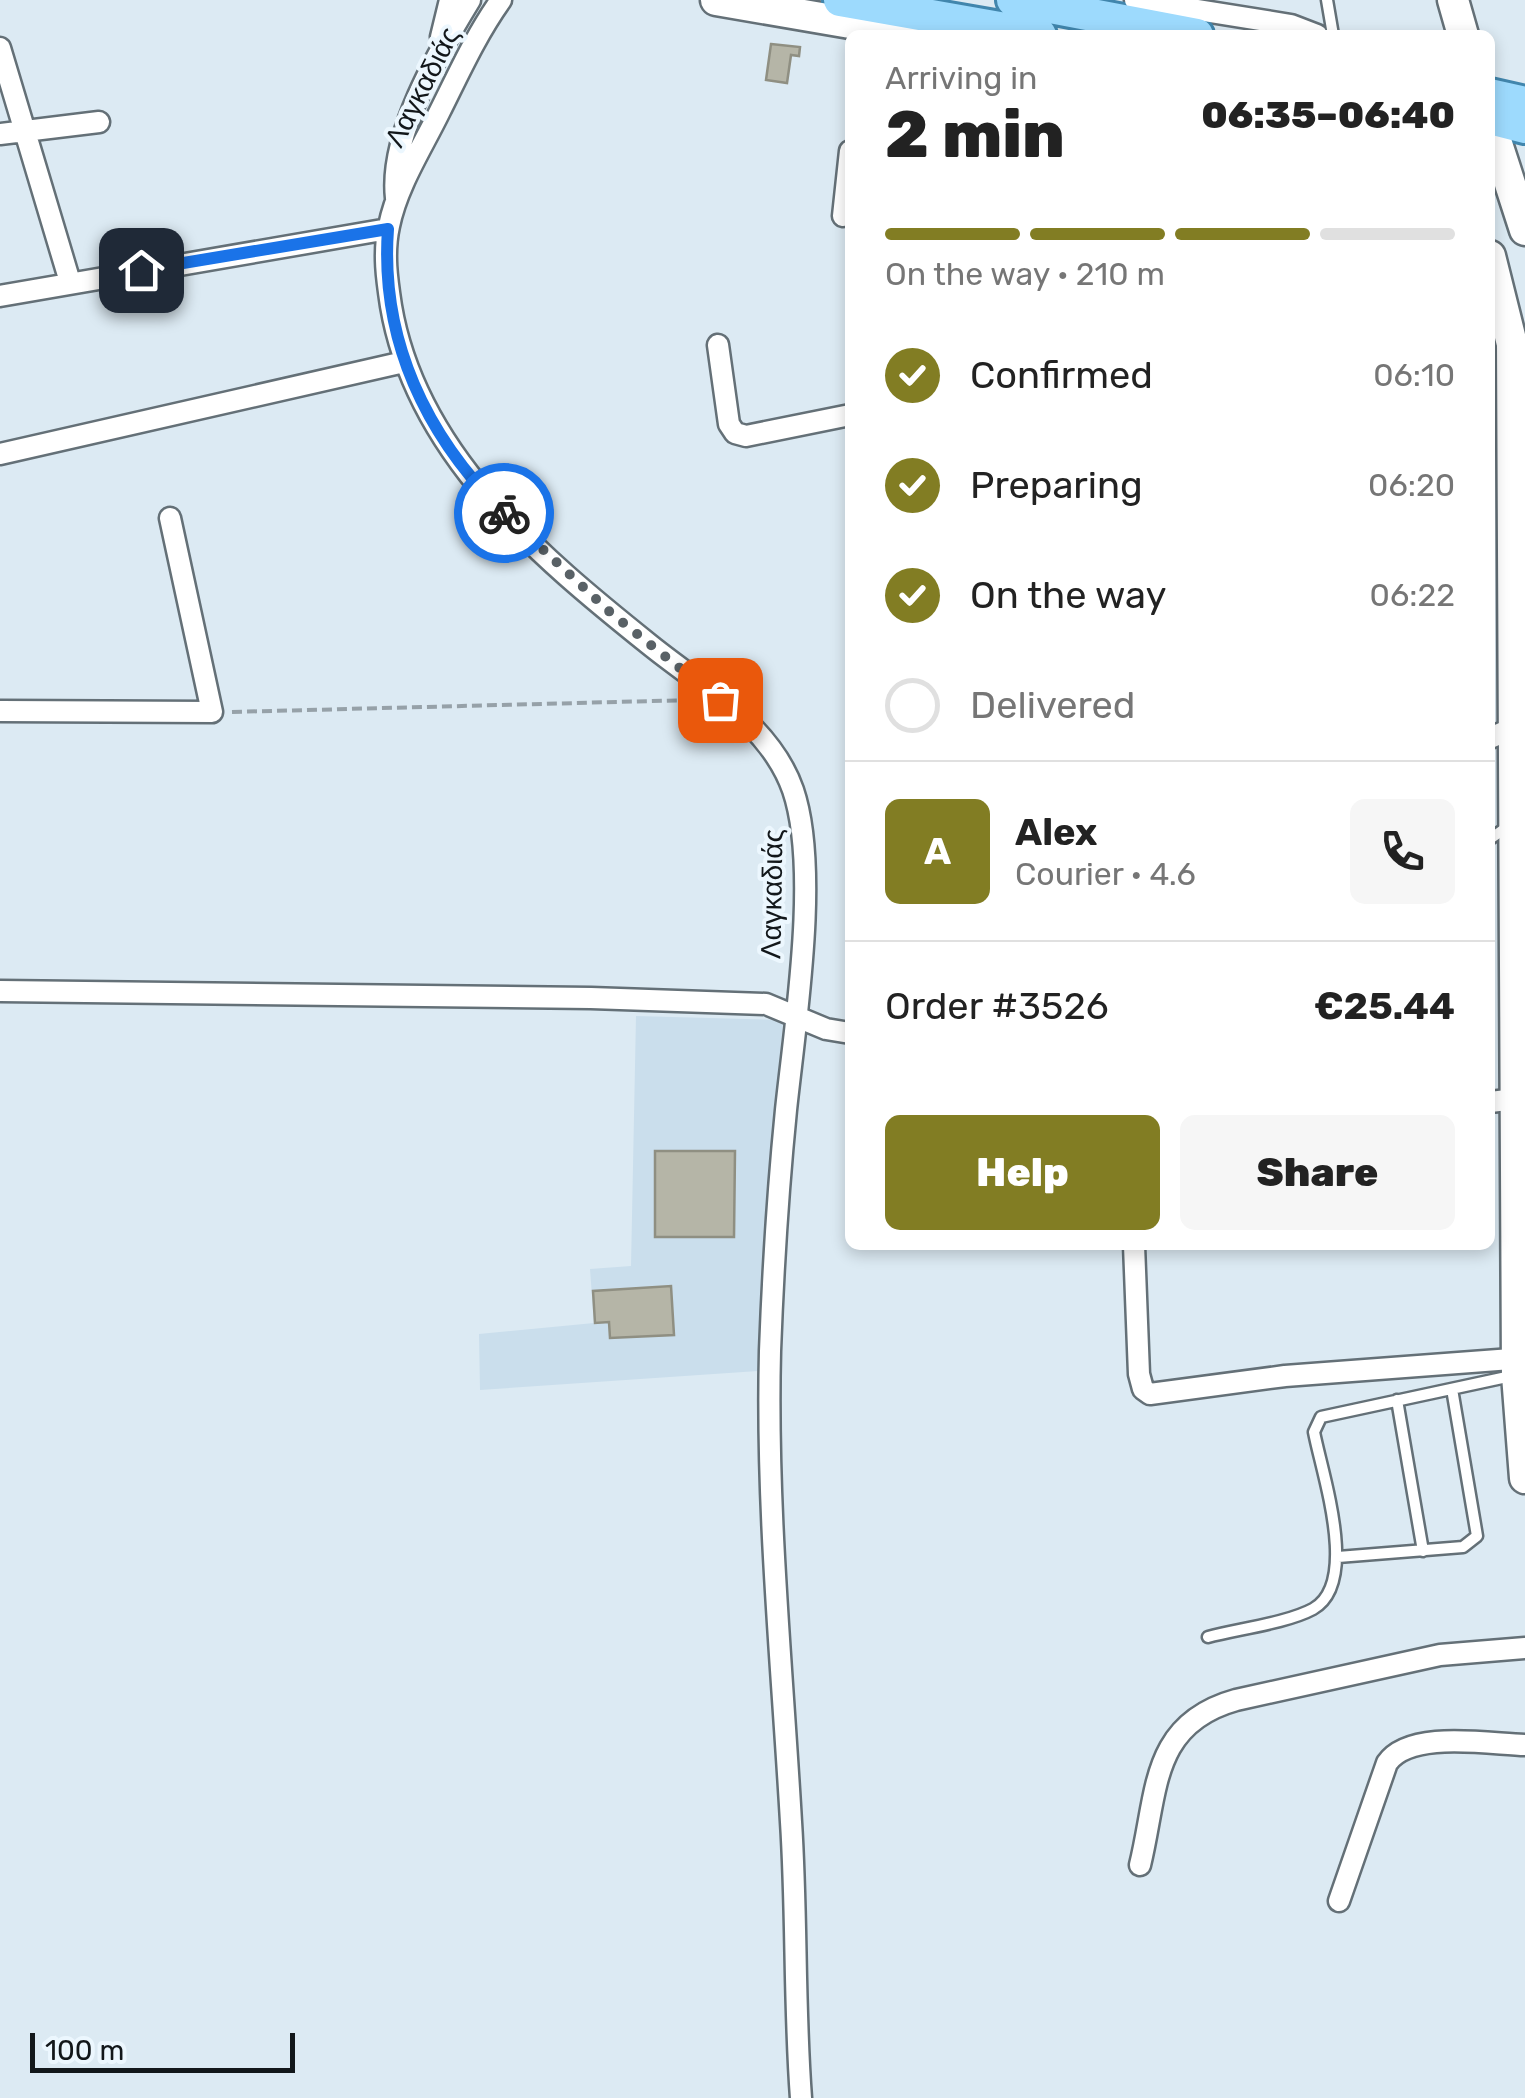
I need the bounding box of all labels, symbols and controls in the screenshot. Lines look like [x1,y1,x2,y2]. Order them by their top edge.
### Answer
street label: Λαγκαδιάς [378,21,466,153]
text: Arriving in [885,59,1037,97]
text: 06:35–06:40 [1201,92,1455,138]
text: 2 min [885,96,1065,173]
pin [99,228,184,313]
icon: home [114,243,169,298]
text: On the way · 210 m [885,255,1165,293]
icon: check [885,348,940,403]
text: Confirmed [970,352,1153,398]
text: 06:10 [1373,356,1455,394]
icon: check [885,458,940,513]
text: Preparing [970,462,1143,508]
courier [454,463,554,563]
text: 06:20 [1368,466,1455,504]
icon: bike [477,486,532,541]
icon: check [885,568,940,623]
text: On the way [970,572,1166,618]
text: 06:22 [1370,576,1455,614]
pin [678,658,763,743]
icon: bag [693,673,748,728]
text: Delivered [970,682,1135,728]
button: phone [1350,799,1455,904]
text: Alex [1015,809,1097,855]
text: A [924,828,951,874]
street label: Λαγκαδιάς [754,829,790,959]
text: Courier · 4.6 [1015,855,1196,893]
text: Order #3526 [885,983,1109,1029]
text: €25.44 [1314,983,1455,1029]
button: Help [885,1115,1160,1230]
button: Share [1180,1115,1455,1230]
scale bar [30,2028,295,2072]
text: 100 m [45,2034,124,2067]

